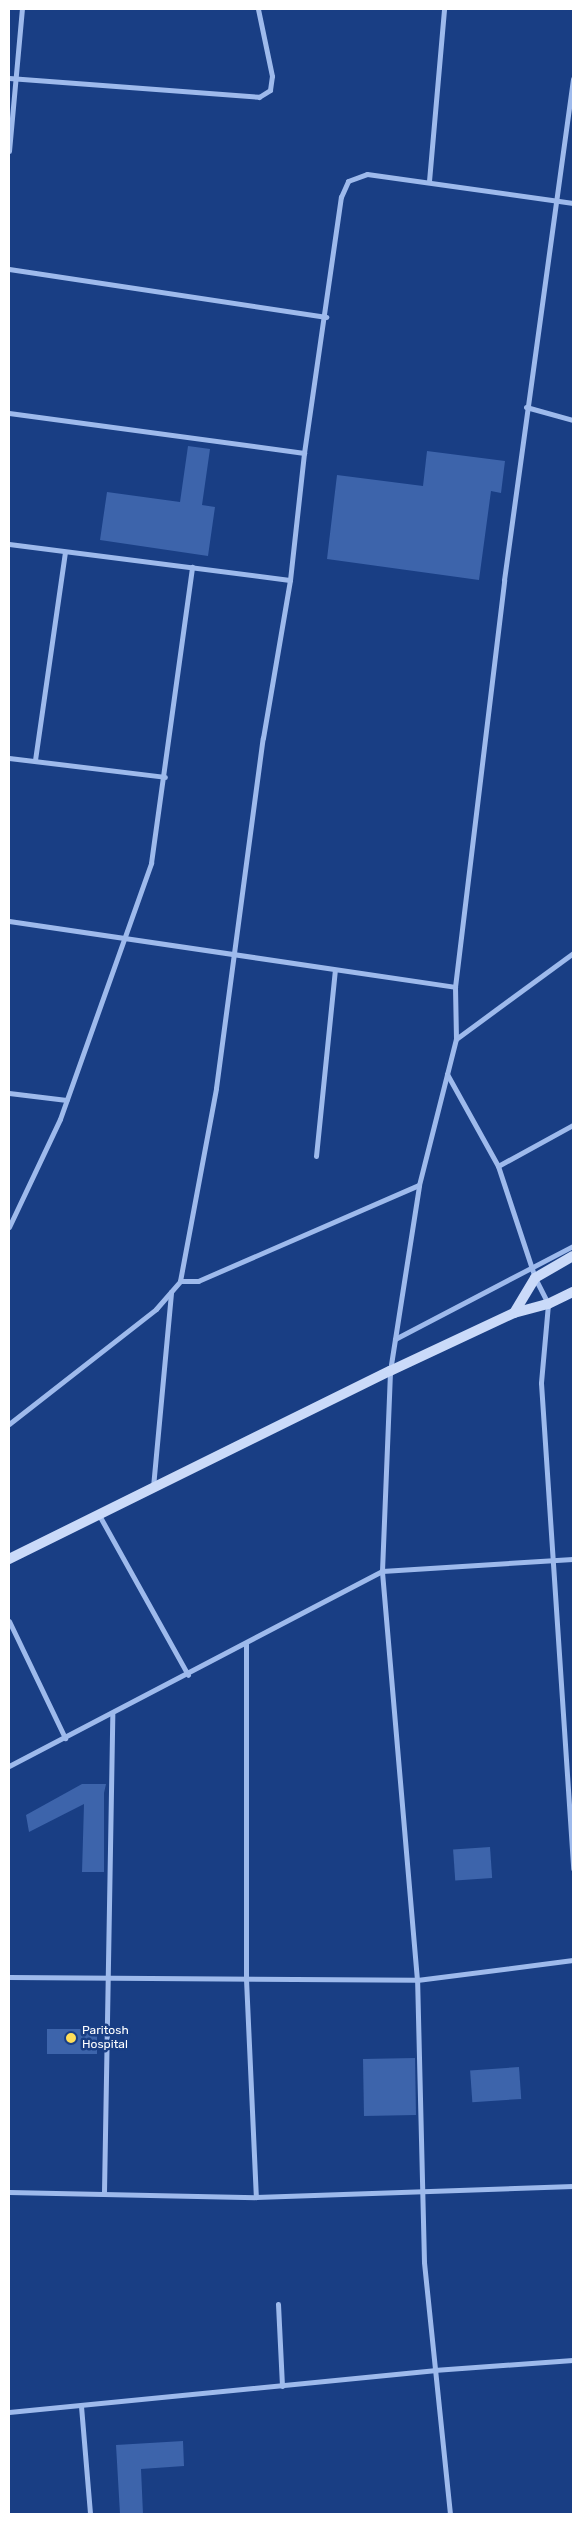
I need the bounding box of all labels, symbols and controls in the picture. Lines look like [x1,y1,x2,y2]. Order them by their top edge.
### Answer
place label: Paritosh Hospital [82,2024,129,2052]
marker: Paritosh Hospital [64,2031,78,2045]

